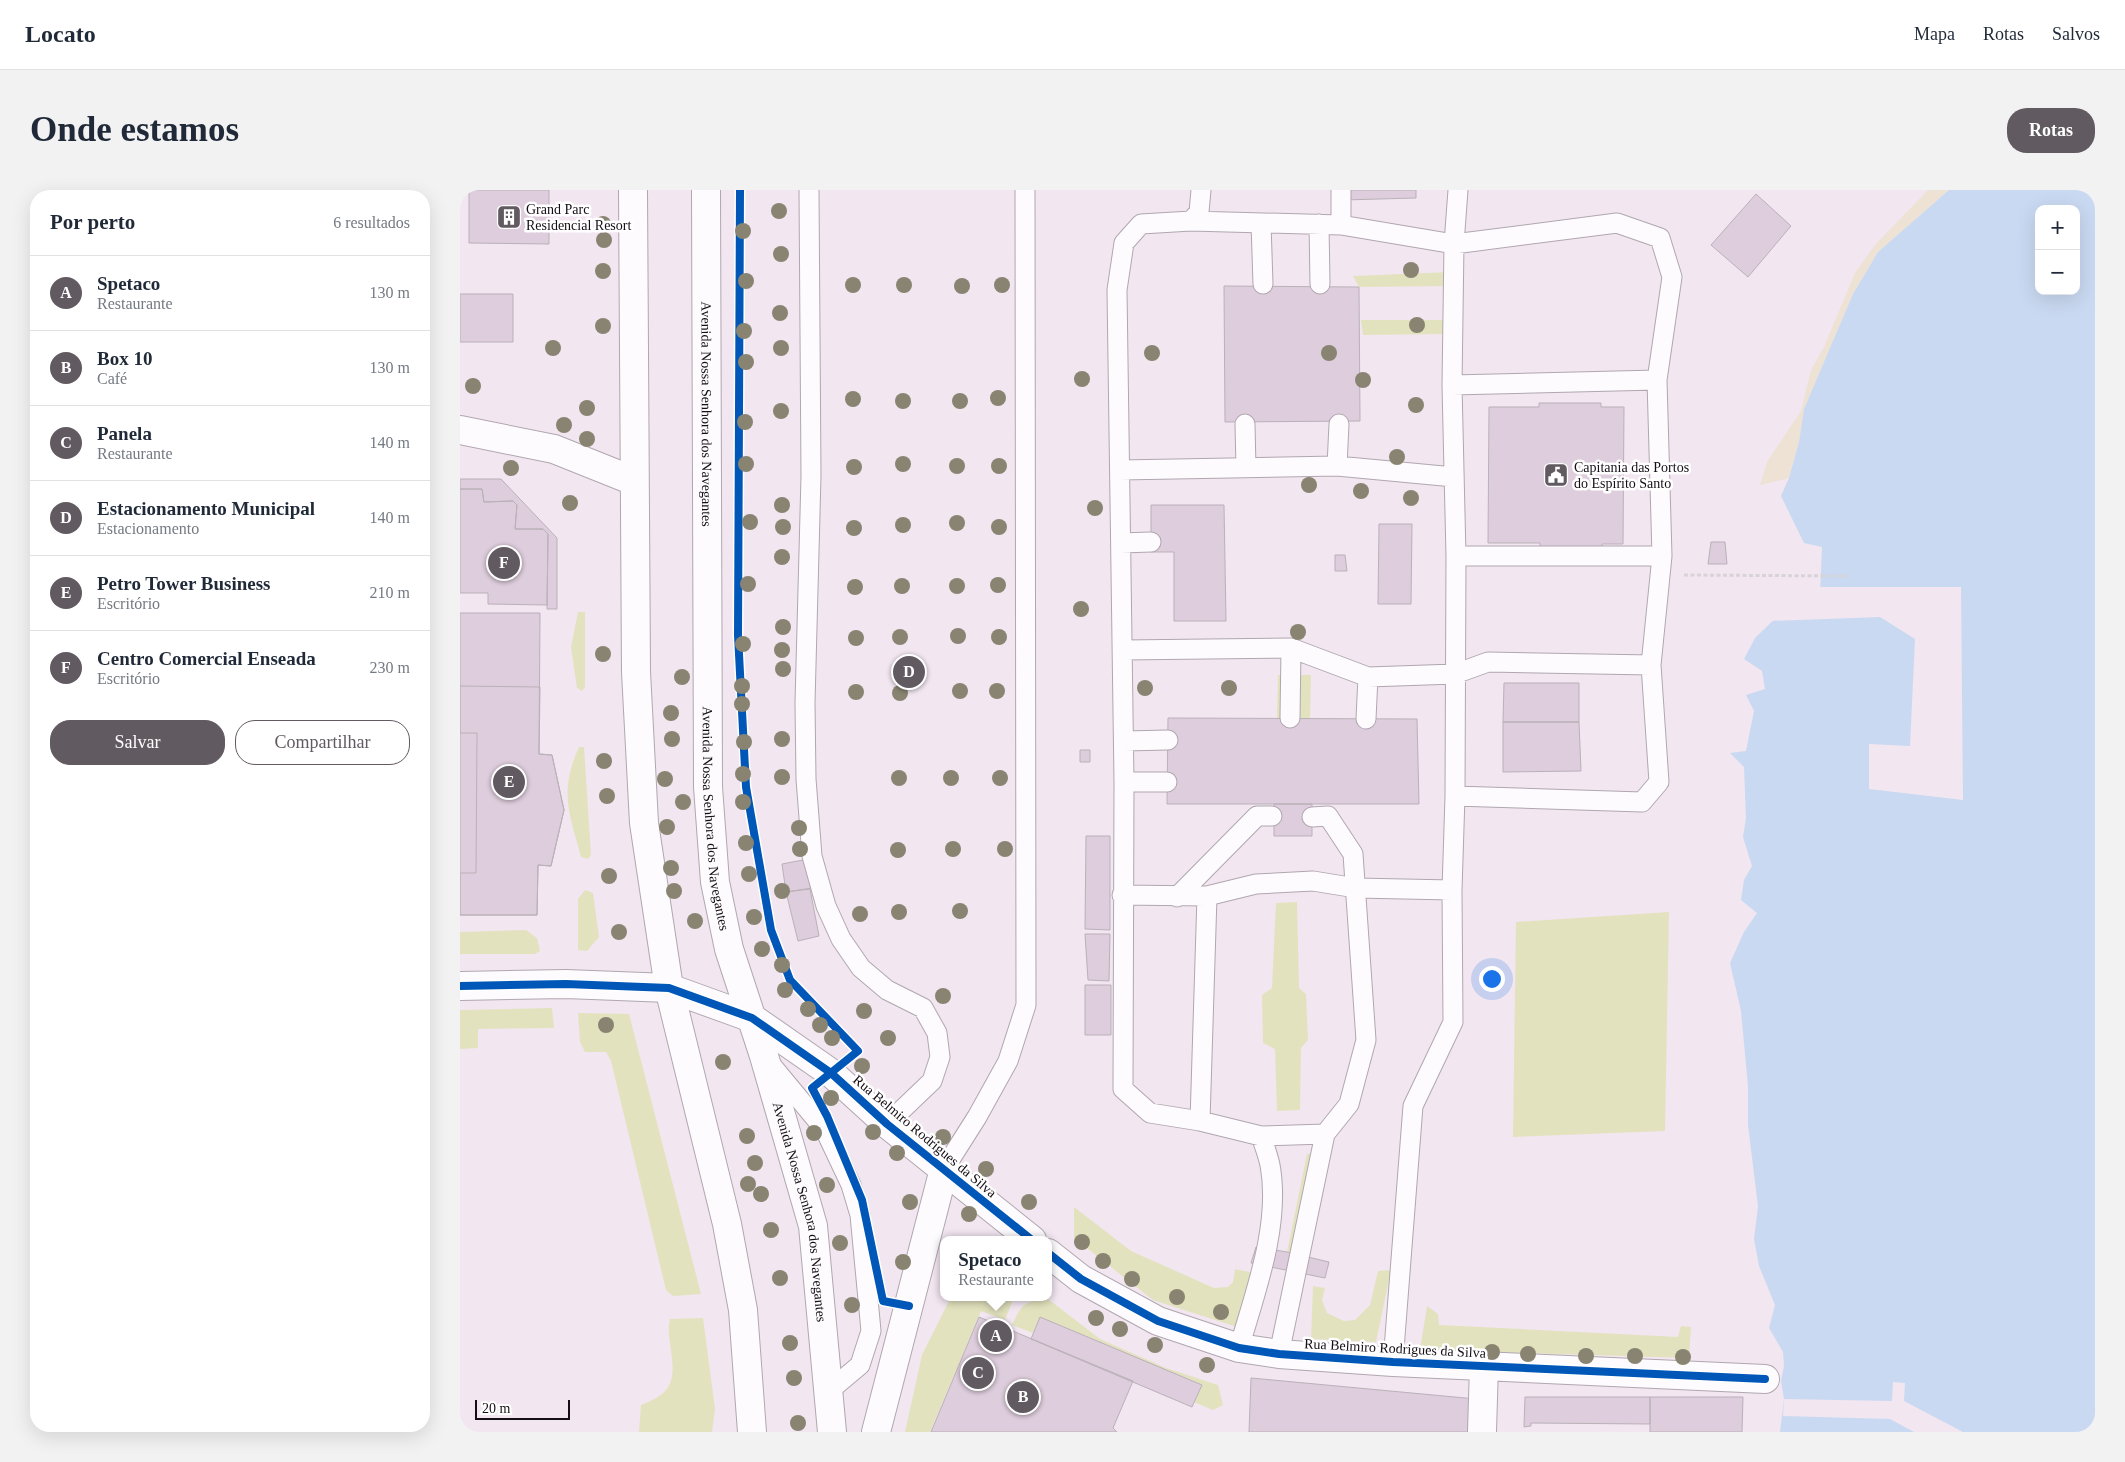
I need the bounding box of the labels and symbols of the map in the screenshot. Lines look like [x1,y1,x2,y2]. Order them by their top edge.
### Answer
place label: Grand Parc Residencial Resort [526,202,631,233]
building icon: Grand Parc Residencial Resort [496,204,522,230]
street label: Avenida Nossa Senhora dos Navegantes [698,301,714,527]
place label: Capitania das Portos do Espírito Santo [1574,460,1689,491]
public building icon: Capitania das Portos do Espírito Santo [1543,462,1569,488]
pin: F [488,544,520,582]
pin: D [893,653,925,691]
street label: Avenida Nossa Senhora dos Navegantes [700,706,732,932]
pin: E [493,763,525,801]
your location [1479,966,1505,992]
street label: Rua Belmiro Rodrigues da Silva [850,1072,1000,1201]
street label: Avenida Nossa Senhora dos Navegantes [770,1100,829,1323]
pin: A [980,1317,1012,1355]
street label: Rua Belmiro Rodrigues da Silva [1304,1336,1487,1361]
pin: C [962,1354,994,1392]
pin: B [1007,1378,1039,1416]
scale bar [475,1397,570,1420]

